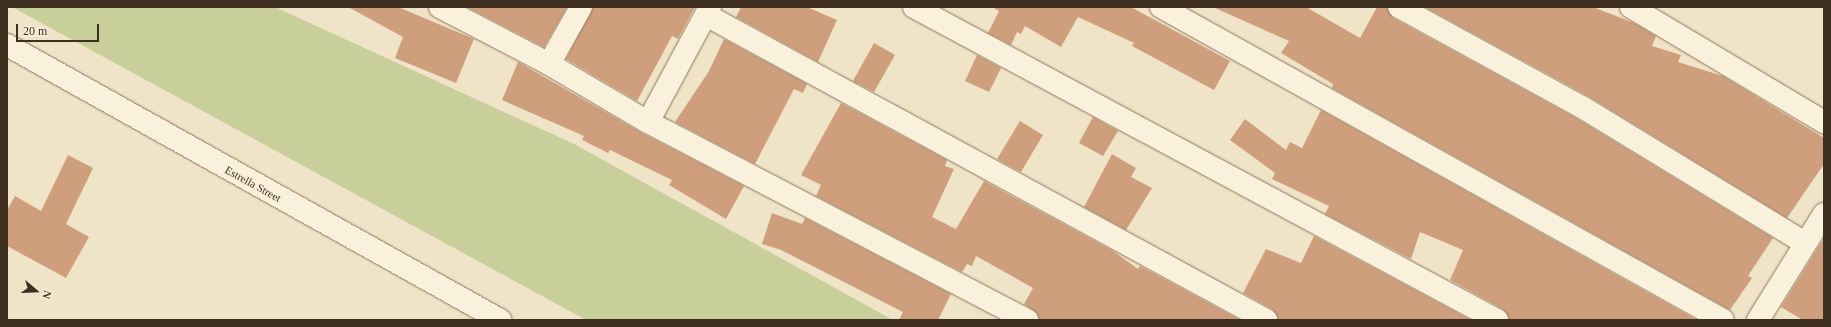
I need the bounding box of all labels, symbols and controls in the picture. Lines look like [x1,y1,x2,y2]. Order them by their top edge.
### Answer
scale bar [18,16,101,42]
text: 20 m [23,24,47,38]
street label: Estrella Street [223,163,283,205]
north arrow [16,271,56,311]
text: N [40,289,54,301]

